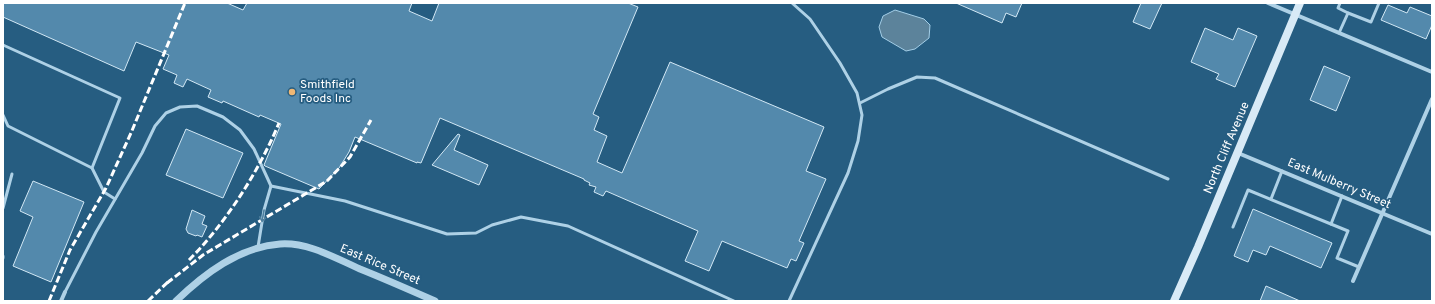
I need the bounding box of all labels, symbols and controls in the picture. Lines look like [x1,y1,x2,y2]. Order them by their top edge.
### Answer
place label: Smithfield Foods Inc [300,77,355,107]
marker: Smithfield Foods Inc [287,87,297,97]
street label: North Cliff Avenue [1200,100,1254,196]
street label: East Mulberry Street [1285,155,1393,213]
one-way arrow [259,210,267,223]
street label: East Rice Street [337,241,423,289]

